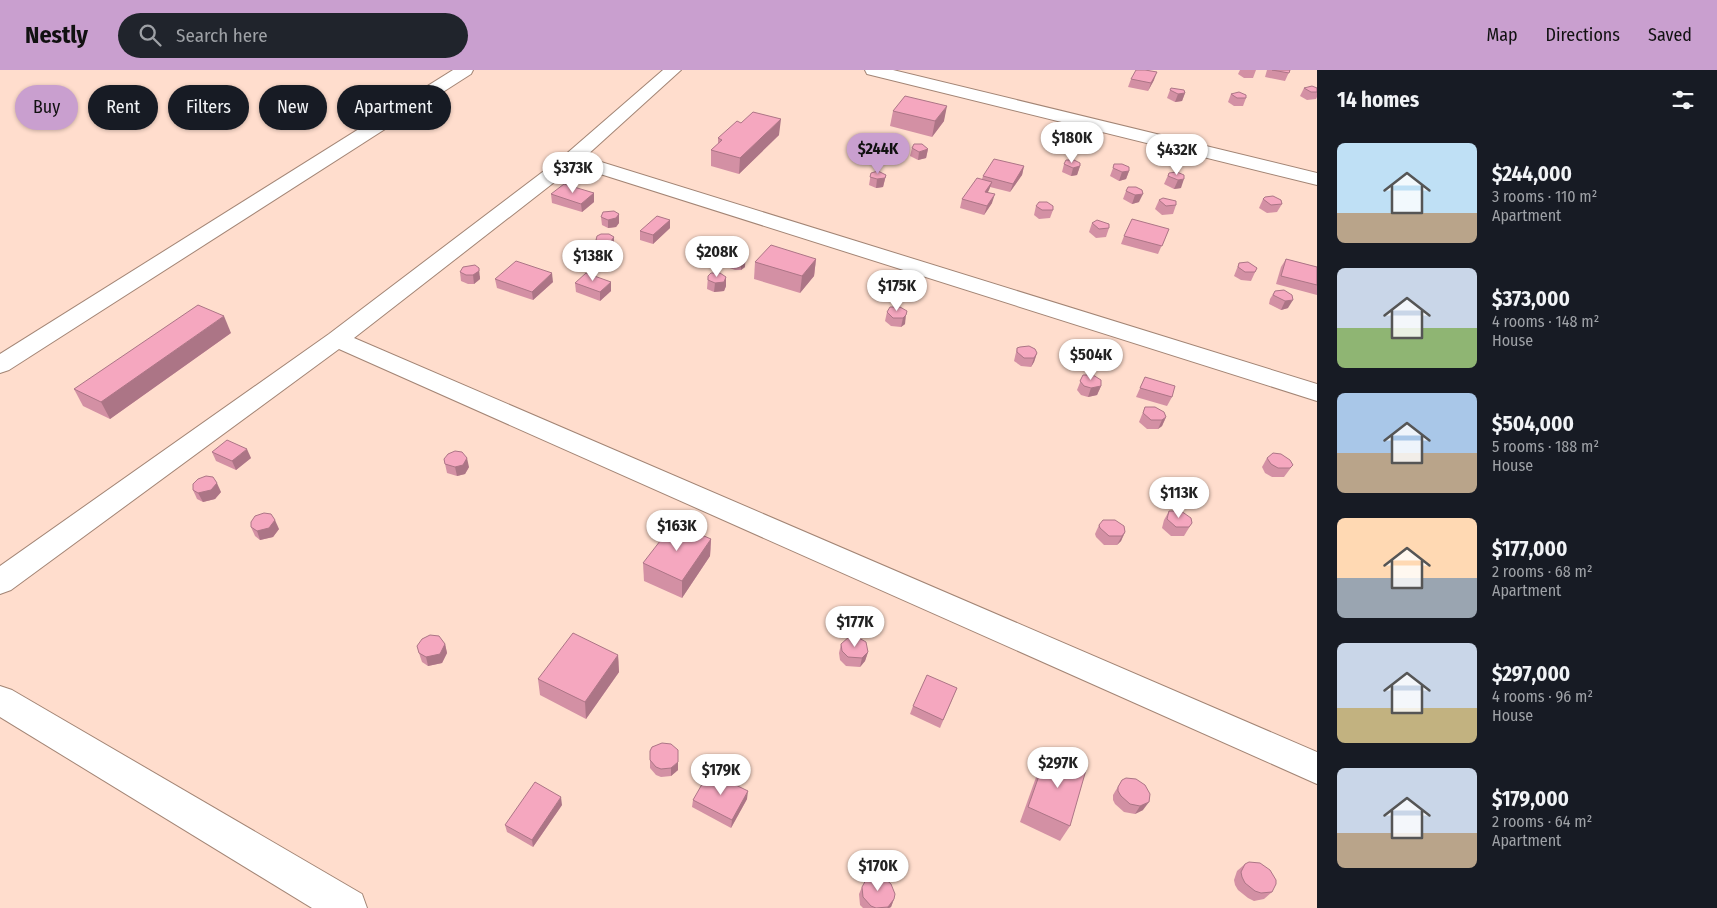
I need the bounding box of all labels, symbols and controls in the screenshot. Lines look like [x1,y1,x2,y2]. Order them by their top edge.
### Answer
search box [118,13,468,58]
text: Nestly [25,21,88,49]
icon: search [136,21,164,49]
text: Search here [176,24,268,47]
text: Map [1486,24,1518,46]
text: Directions [1546,24,1620,46]
text: Saved [1648,24,1692,46]
chip: Buy [15,85,78,130]
chip: Rent [88,85,158,130]
chip: Filters [168,85,249,130]
chip: New [259,85,327,130]
chip: Apartment [337,85,451,130]
icon: filters [1669,86,1697,114]
text: 14 homes [1337,87,1419,113]
pin: $180K [1037,122,1107,164]
text: $180K [1052,128,1092,147]
pin: $244K [843,132,913,175]
pin: $432K [1142,134,1212,176]
text: $244K [858,139,898,158]
text: $432K [1157,140,1197,159]
pin: $373K [538,152,608,194]
text: $373K [553,158,593,177]
text: $244,000 [1492,161,1572,187]
icon: home [1377,163,1437,223]
text: 3 rooms · 110 m² [1492,187,1597,206]
text: Apartment [1492,206,1561,225]
pin: $208K [682,236,752,278]
pin: $138K [558,240,628,282]
text: $208K [696,242,738,261]
text: $138K [573,246,613,265]
pin: $175K [862,270,932,312]
text: $175K [878,276,916,295]
text: $373,000 [1492,286,1570,312]
icon: home [1377,288,1437,348]
text: 4 rooms · 148 m² [1492,312,1599,331]
text: House [1492,331,1533,350]
pin: $504K [1056,338,1126,381]
text: $504K [1070,345,1112,364]
text: $504,000 [1492,411,1574,437]
icon: home [1377,413,1437,473]
text: 5 rooms · 188 m² [1492,437,1599,456]
text: House [1492,456,1533,475]
pin: $113K [1144,476,1214,519]
text: $113K [1160,483,1198,502]
pin: $163K [642,510,712,552]
text: $163K [657,516,697,535]
text: $177,000 [1492,536,1567,562]
icon: home [1377,538,1437,598]
text: 2 rooms · 68 m² [1492,562,1593,581]
text: Apartment [1492,581,1561,600]
pin: $177K [820,606,890,648]
text: $177K [836,612,874,631]
text: $297,000 [1492,661,1570,687]
icon: home [1377,663,1437,723]
text: 4 rooms · 96 m² [1492,687,1593,706]
text: House [1492,706,1533,725]
pin: $297K [1023,746,1093,789]
text: $297K [1038,753,1078,772]
pin: $179K [686,754,756,796]
text: $179K [702,760,740,779]
text: $179,000 [1492,786,1569,812]
icon: home [1377,788,1437,848]
text: 2 rooms · 64 m² [1492,812,1592,831]
text: Apartment [1492,831,1561,850]
pin: $170K [843,850,913,892]
text: $170K [859,856,897,875]

